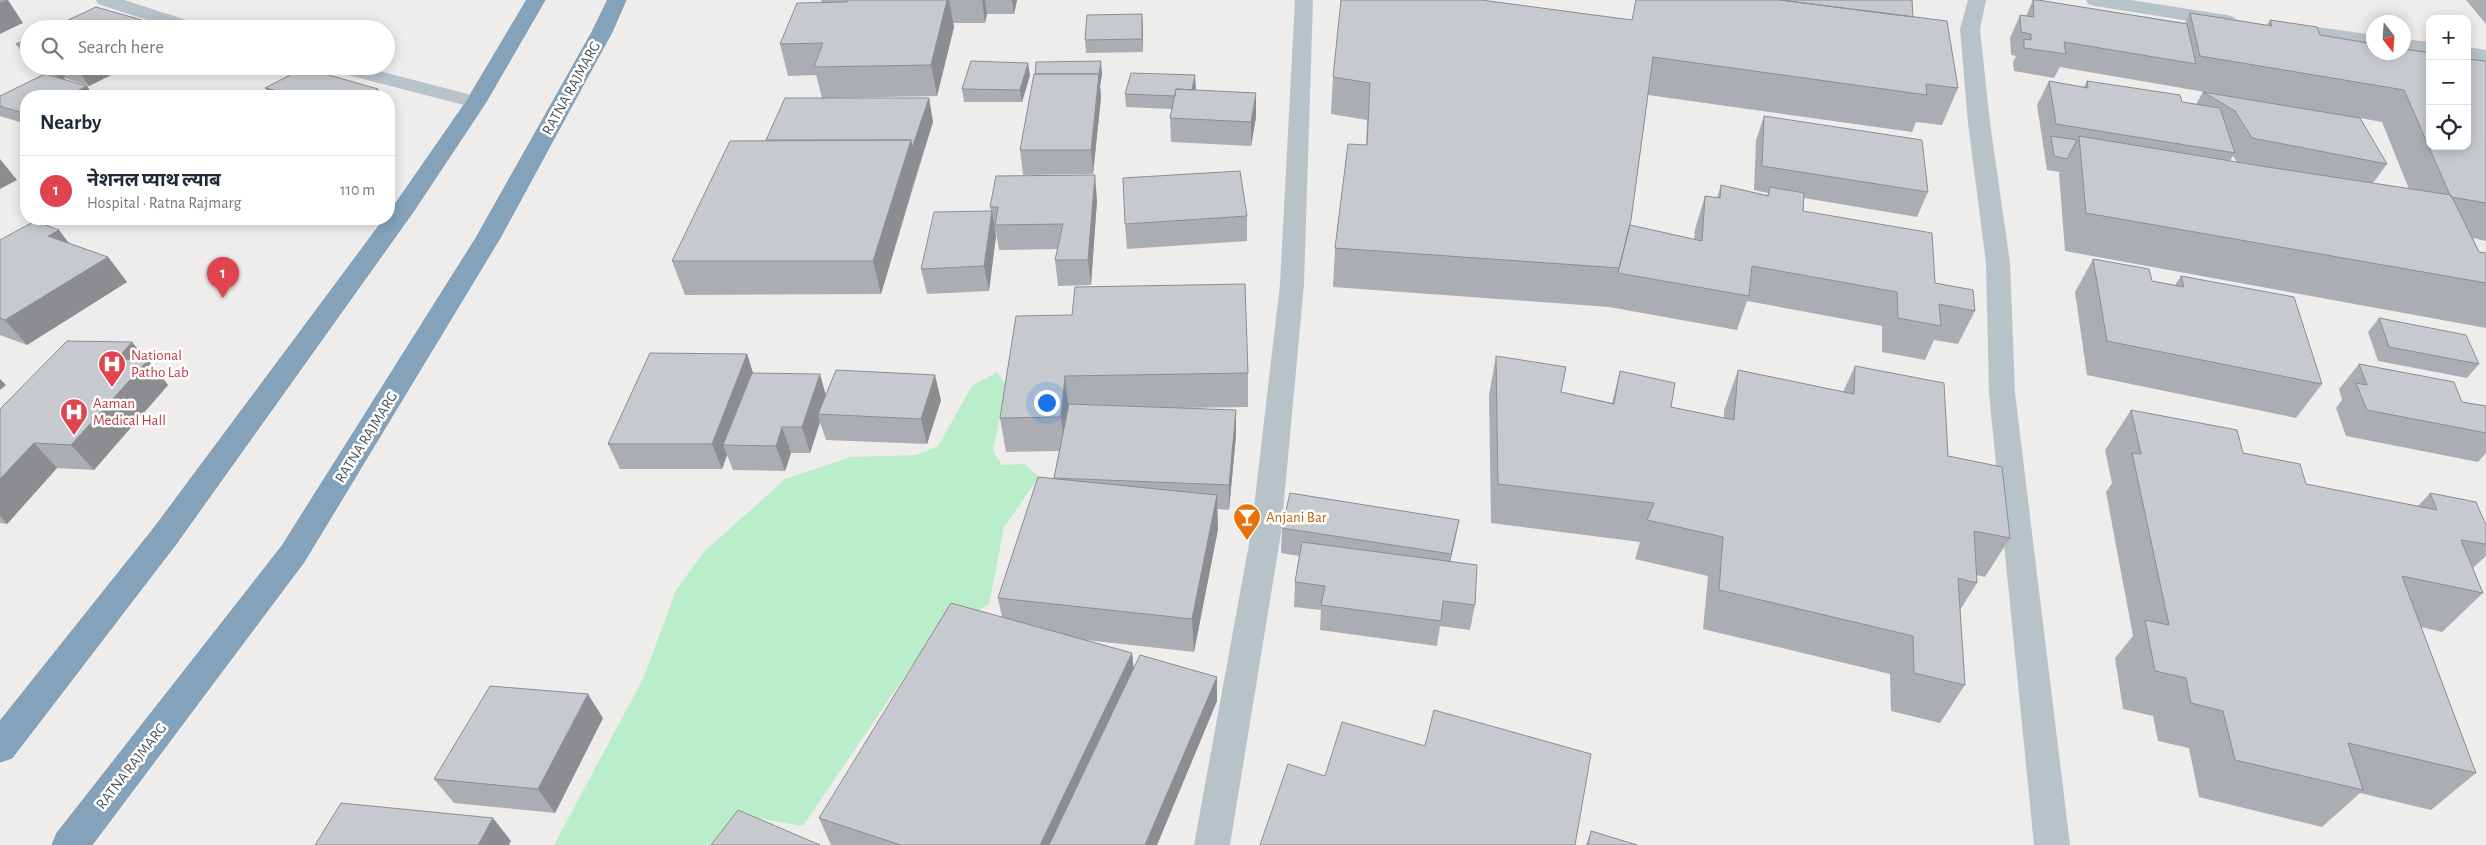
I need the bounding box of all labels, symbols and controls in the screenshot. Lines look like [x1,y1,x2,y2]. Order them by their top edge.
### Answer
north arrow [2366,15,2411,60]
map controls [2426,15,2471,150]
button: + [2426,15,2471,60]
search box [20,20,395,75]
icon: search [38,34,66,62]
text: Search here [78,38,164,57]
street label: RATNA RAJMARG [540,39,603,137]
button: − [2426,60,2471,105]
button: locate [2426,105,2471,150]
text: Nearby [40,112,101,133]
text: नेशनल प्याथ ल्याब [87,171,221,190]
text: 1 [53,182,59,198]
text: 110 m [340,182,375,198]
text: Hospital · Ratna Rajmarg [87,195,241,211]
pin: 1 [207,257,239,298]
place label: National Patho Lab [131,348,189,380]
hospital icon: National Patho Lab [97,349,127,388]
street label: RATNA RAJMARG [332,389,400,485]
your location [1034,390,1060,416]
place label: Aaman Medical Hall [93,396,166,428]
hospital icon: Aaman Medical Hall [59,397,89,436]
bar icon: Anjani Bar [1232,502,1262,541]
place label: Anjani Bar [1266,510,1327,525]
street label: RATNA RAJMARG [93,721,169,812]

